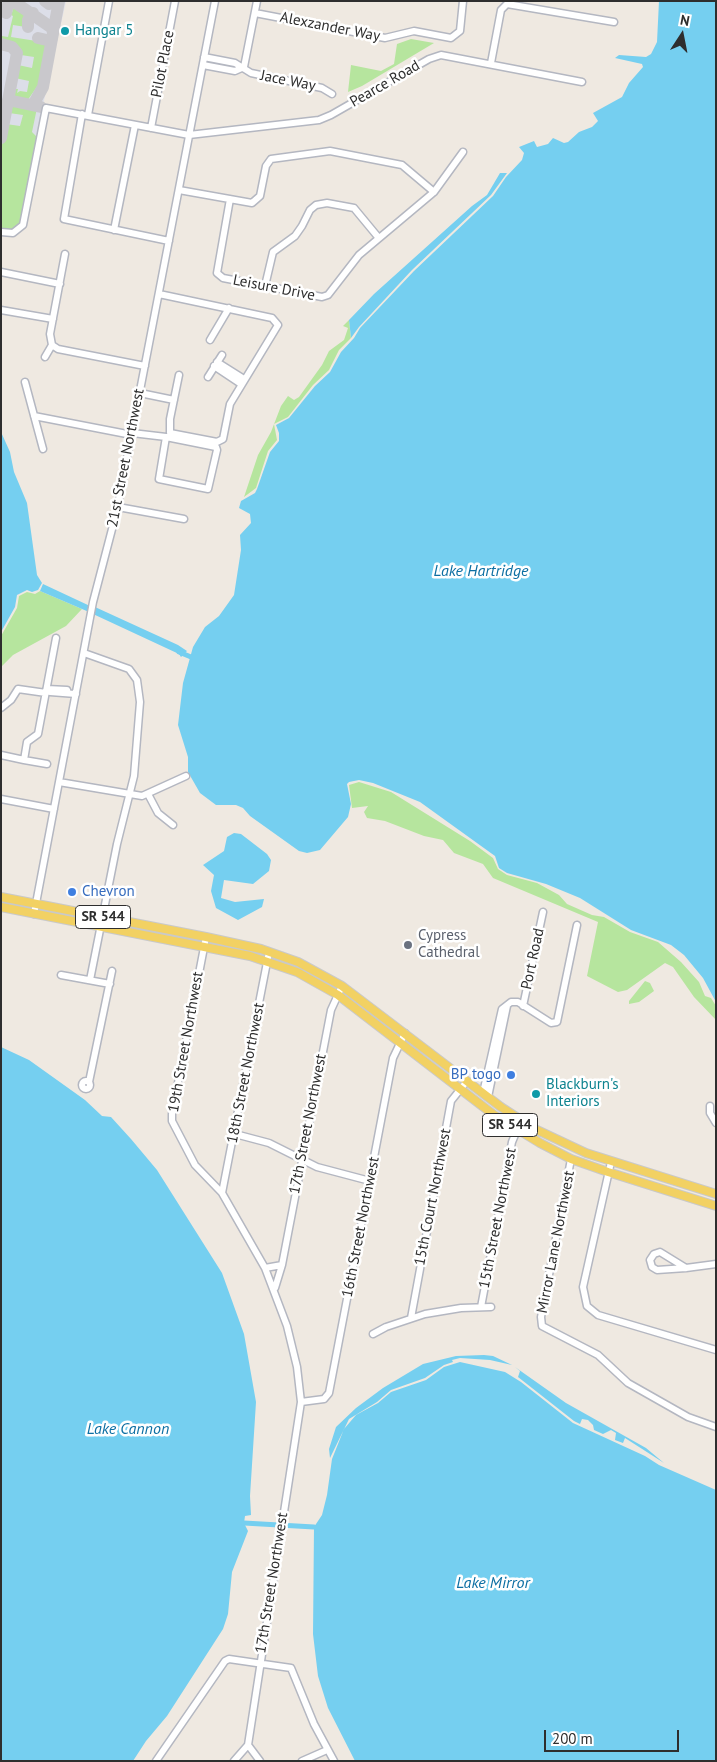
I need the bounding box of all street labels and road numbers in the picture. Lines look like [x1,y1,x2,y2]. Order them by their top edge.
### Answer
street label: Alexzander Way [278,8,382,46]
street label: Pilot Place [148,29,178,99]
street label: Pearce Road [347,57,423,111]
street label: Jace Way [259,67,317,95]
street label: Leisure Drive [231,271,317,305]
street label: 21st Street Northwest [104,387,148,529]
road number: SR 544 [76,906,130,929]
street label: Port Road [518,927,548,991]
street label: 19th Street Northwest [165,970,207,1114]
street label: 18th Street Northwest [224,1001,268,1145]
street label: 17th Street Northwest [286,1052,330,1196]
road number: SR 544 [482,1114,538,1136]
street label: 15th Court Northwest [411,1127,455,1267]
street label: 15th Street Northwest [476,1146,520,1290]
street label: 16th Street Northwest [339,1155,383,1299]
street label: Mirror Lane Northwest [533,1169,579,1315]
street label: 17th Street Northwest [252,1511,292,1655]

